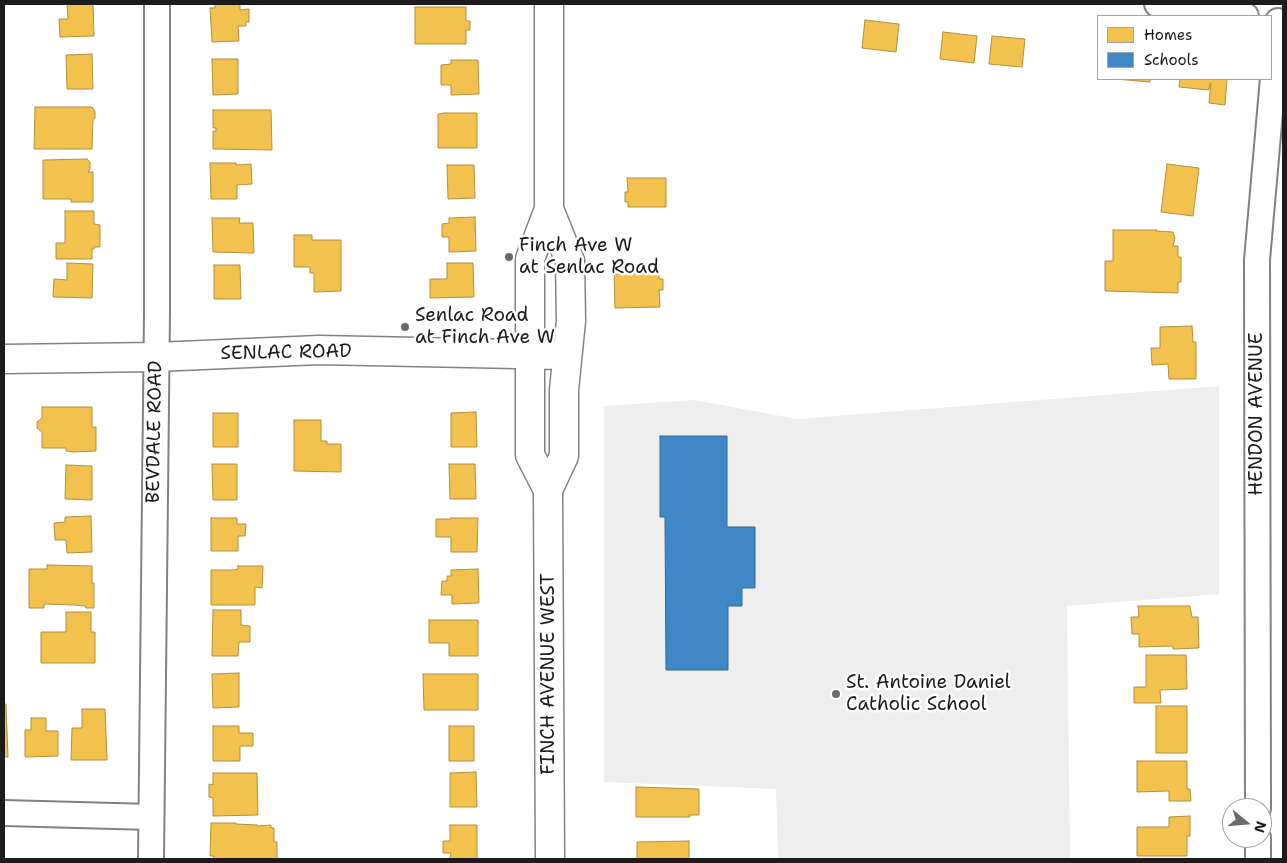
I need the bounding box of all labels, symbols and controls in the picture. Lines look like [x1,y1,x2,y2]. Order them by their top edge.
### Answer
legend [1097,15,1272,80]
text: Homes [1144,25,1192,45]
text: Schools [1144,50,1199,70]
place label: Finch Ave W at Senlac Road [519,235,659,279]
marker: Finch Ave W at Senlac Road [503,251,515,263]
place label: Senlac Road at Finch Ave W [415,305,555,349]
marker: Senlac Road at Finch Ave W [399,321,411,333]
street label: HENDON AVENUE [1246,332,1268,496]
street label: SENLAC ROAD [220,340,352,366]
street label: BEVDALE ROAD [142,361,168,503]
street label: FINCH AVENUE WEST [538,573,560,775]
place label: St. Antoine Daniel Catholic School [846,672,1011,716]
marker: St. Antoine Daniel Catholic School [830,688,842,700]
north arrow [1222,798,1272,848]
text: N [1250,819,1271,835]

